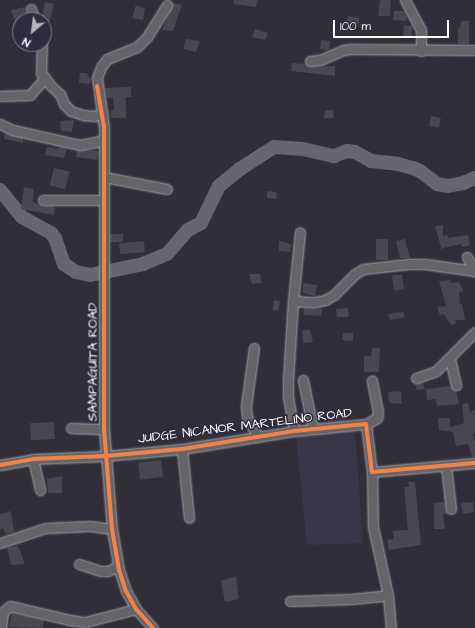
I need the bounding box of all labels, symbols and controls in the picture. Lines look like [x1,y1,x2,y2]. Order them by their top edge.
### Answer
north arrow [12,12,52,52]
scale bar [335,12,451,38]
text: 100 m [340,18,371,35]
text: N [20,34,33,50]
street label: SAMPAGUITA ROAD [85,303,101,421]
street label: JUDGE NICANOR MARTELINO ROAD [137,405,353,447]

